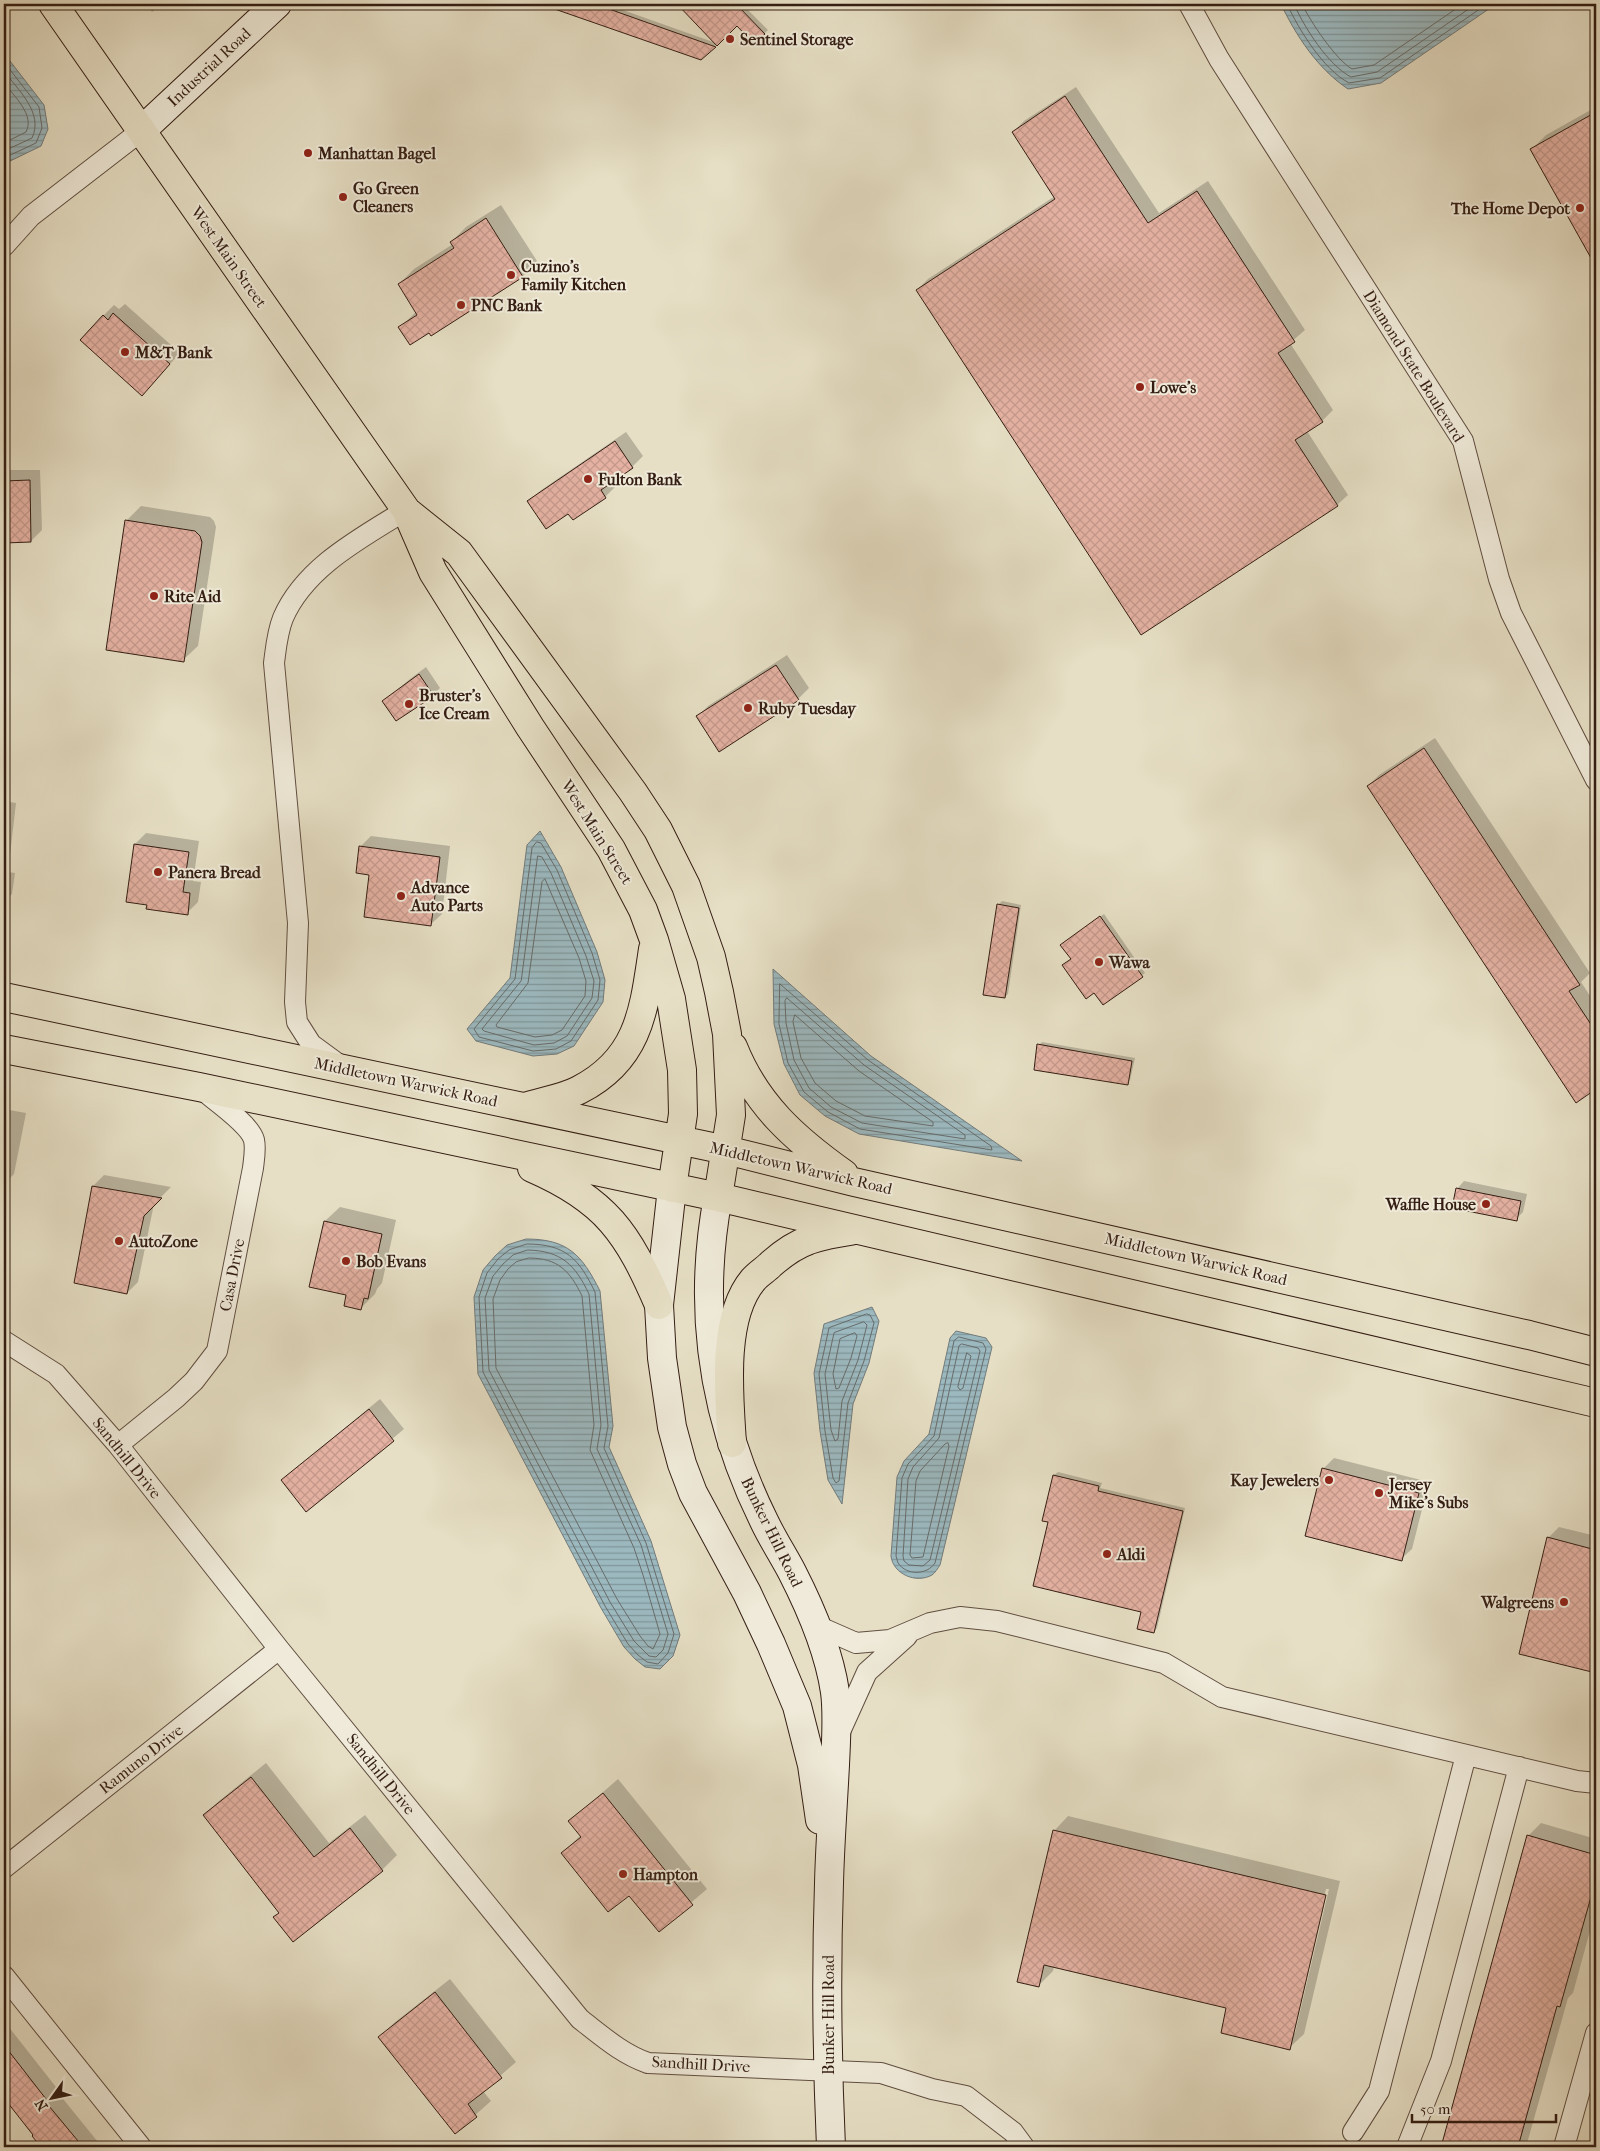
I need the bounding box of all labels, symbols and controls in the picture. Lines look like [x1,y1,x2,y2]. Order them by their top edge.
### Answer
street label: Industrial Road [163,23,255,111]
place label: Sentinel Storage [740,30,853,50]
marker: Sentinel Storage [724,33,736,45]
place label: Manhattan Bagel [317,144,436,164]
marker: Manhattan Bagel [302,147,314,159]
place label: Go Green Cleaners [353,179,420,216]
marker: Go Green Cleaners [337,191,349,203]
place label: The Home Depot [1450,199,1570,219]
street label: West Main Street [186,202,271,312]
marker: The Home Depot [1574,202,1586,214]
place label: Cuzino's Family Kitchen [520,257,627,295]
marker: Cuzino's Family Kitchen [505,269,517,281]
street label: Diamond State Boulevard [1359,287,1469,446]
place label: PNC Bank [471,296,543,315]
marker: PNC Bank [455,299,467,311]
place label: M&T Bank [134,343,213,362]
marker: M&T Bank [119,346,131,358]
place label: Lowe's [1150,378,1196,397]
marker: Lowe's [1134,381,1146,393]
place label: Fulton Bank [597,470,682,489]
marker: Fulton Bank [582,473,594,485]
place label: Rite Aid [164,587,222,606]
marker: Rite Aid [148,590,160,602]
place label: Bruster's Ice Cream [419,686,490,723]
marker: Bruster's Ice Cream [403,698,415,710]
place label: Ruby Tuesday [758,699,857,719]
marker: Ruby Tuesday [742,702,754,714]
street label: West Main Street [557,776,637,888]
place label: Panera Bread [168,863,262,882]
marker: Panera Bread [152,866,164,878]
place label: Advance Auto Parts [410,878,483,915]
marker: Advance Auto Parts [395,890,407,902]
place label: Wawa [1108,953,1150,972]
marker: Wawa [1093,956,1105,968]
street label: Middletown Warwick Road [313,1053,500,1111]
street label: Middletown Warwick Road [708,1138,894,1198]
place label: Waffle House [1385,1195,1476,1214]
marker: Waffle House [1480,1198,1492,1210]
street label: Middletown Warwick Road [1103,1229,1289,1289]
place label: AutoZone [128,1232,198,1251]
marker: AutoZone [113,1235,125,1247]
street label: Casa Drive [216,1237,248,1313]
place label: Bob Evans [356,1252,426,1271]
marker: Bob Evans [340,1255,352,1267]
street label: Sandhill Drive [89,1414,165,1502]
place label: Kay Jewelers [1230,1471,1319,1491]
street label: Bunker Hill Road [737,1474,807,1590]
marker: Kay Jewelers [1323,1474,1335,1486]
place label: Jersey Mike's Subs [1387,1475,1468,1512]
marker: Jersey Mike's Subs [1373,1487,1385,1499]
place label: Aldi [1116,1545,1145,1564]
marker: Aldi [1101,1548,1113,1560]
place label: Walgreens [1480,1593,1554,1613]
marker: Walgreens [1558,1596,1570,1608]
street label: Ramuno Drive [95,1720,187,1798]
street label: Sandhill Drive [343,1730,419,1818]
place label: Hampton [633,1865,699,1885]
marker: Hampton [617,1868,629,1880]
street label: Bunker Hill Road [819,1955,838,2075]
street label: Sandhill Drive [651,2052,751,2076]
north arrow [28,2074,78,2124]
scale bar [1412,2091,1556,2123]
text: N [31,2095,52,2114]
text: 50 m [1420,2100,1451,2118]

